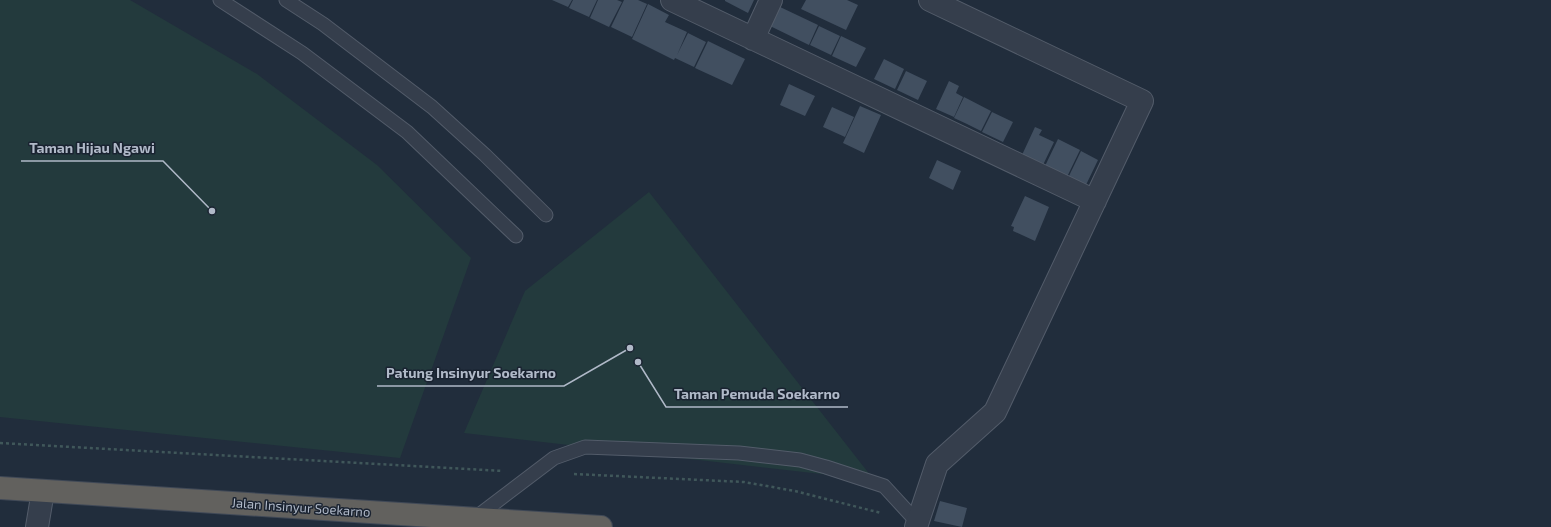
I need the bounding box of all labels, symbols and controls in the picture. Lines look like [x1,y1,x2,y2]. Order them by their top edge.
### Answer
callout: Taman Hijau Ngawi [21,135,163,161]
text: Taman Hijau Ngawi [29,139,155,156]
callout: Patung Insinyur Soekarno [377,360,564,386]
text: Patung Insinyur Soekarno [386,364,556,381]
callout: Taman Pemuda Soekarno [666,381,848,407]
text: Taman Pemuda Soekarno [674,385,840,402]
street label: Jalan Insinyur Soekarno [231,494,371,520]

